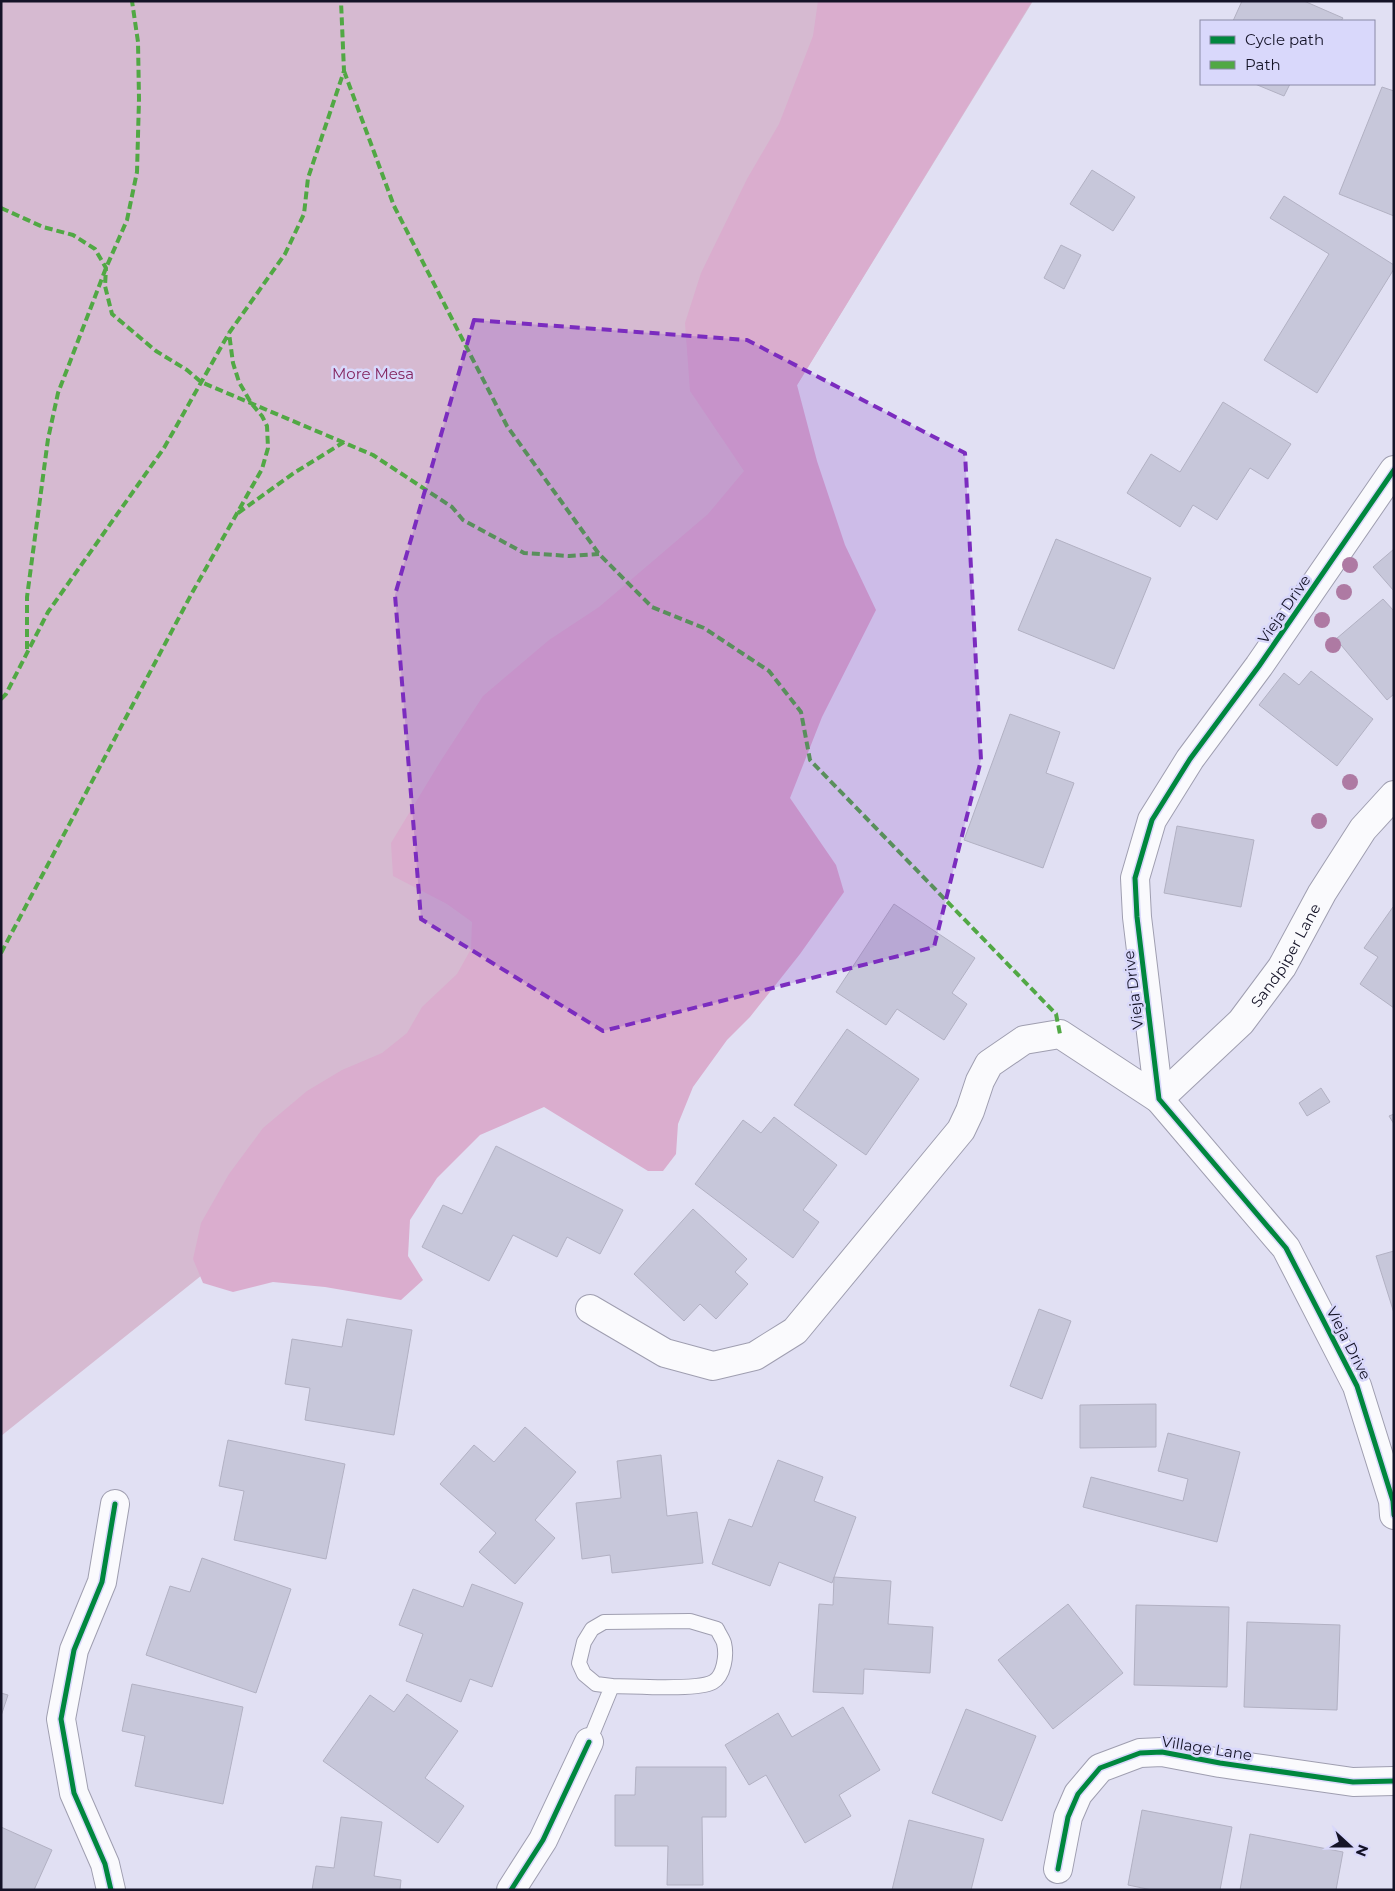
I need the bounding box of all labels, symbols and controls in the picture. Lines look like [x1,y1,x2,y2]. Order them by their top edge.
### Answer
legend [1200,20,1375,85]
text: Cycle path [1245,30,1324,49]
text: Path [1245,55,1281,74]
park label: More Mesa [332,364,414,383]
street label: Vieja Drive [1253,571,1315,647]
street label: Sandpiper Lane [1246,900,1324,1011]
street label: Vieja Drive [1119,949,1147,1031]
street label: Vieja Drive [1323,1303,1375,1383]
street label: Village Lane [1160,1731,1254,1765]
north arrow [1325,1821,1375,1871]
text: N [1352,1842,1373,1859]

